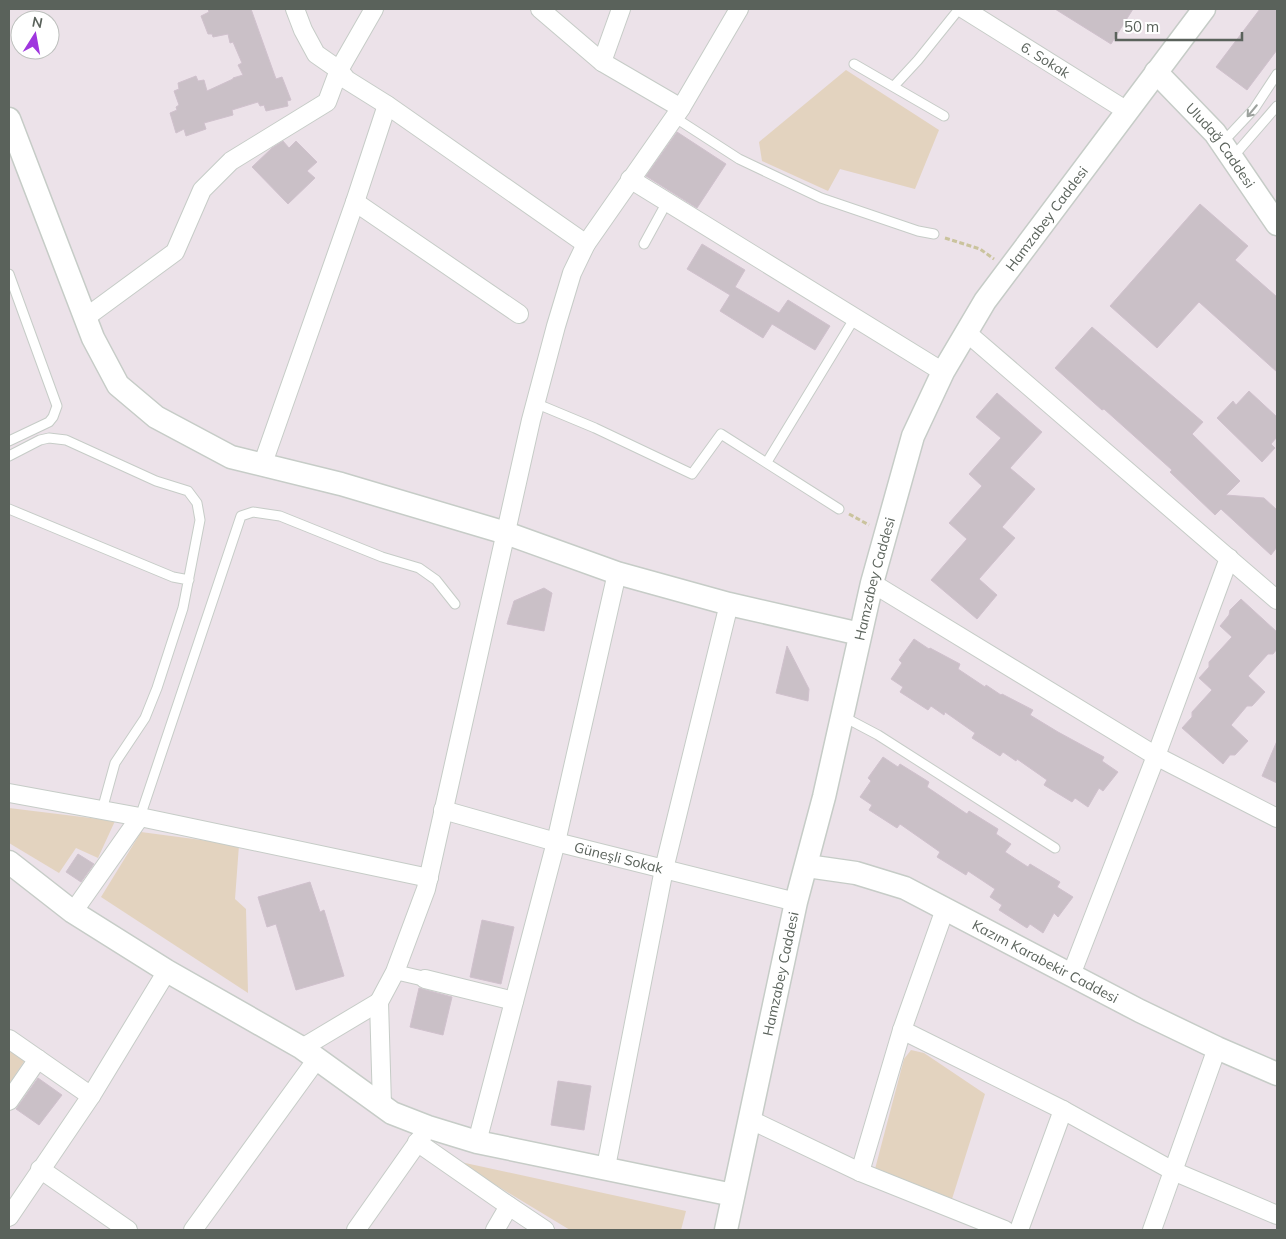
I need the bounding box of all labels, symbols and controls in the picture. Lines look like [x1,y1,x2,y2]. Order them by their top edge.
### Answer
north arrow [10,10,60,60]
scale bar [1116,10,1242,42]
text: N [31,12,44,32]
text: 50 m [1124,17,1159,36]
street label: 6. Sokak [1017,38,1074,82]
street label: Uludağ Caddesi [1182,99,1259,192]
one-way arrow [1246,104,1258,117]
street label: Hamzabey Caddesi [1002,163,1092,275]
street label: Hamzabey Caddesi [850,515,899,642]
street label: Güneşli Sokak [572,838,666,878]
street label: Hamzabey Caddesi [759,910,803,1038]
street label: Kazım Karabekir Caddesi [969,916,1121,1007]

